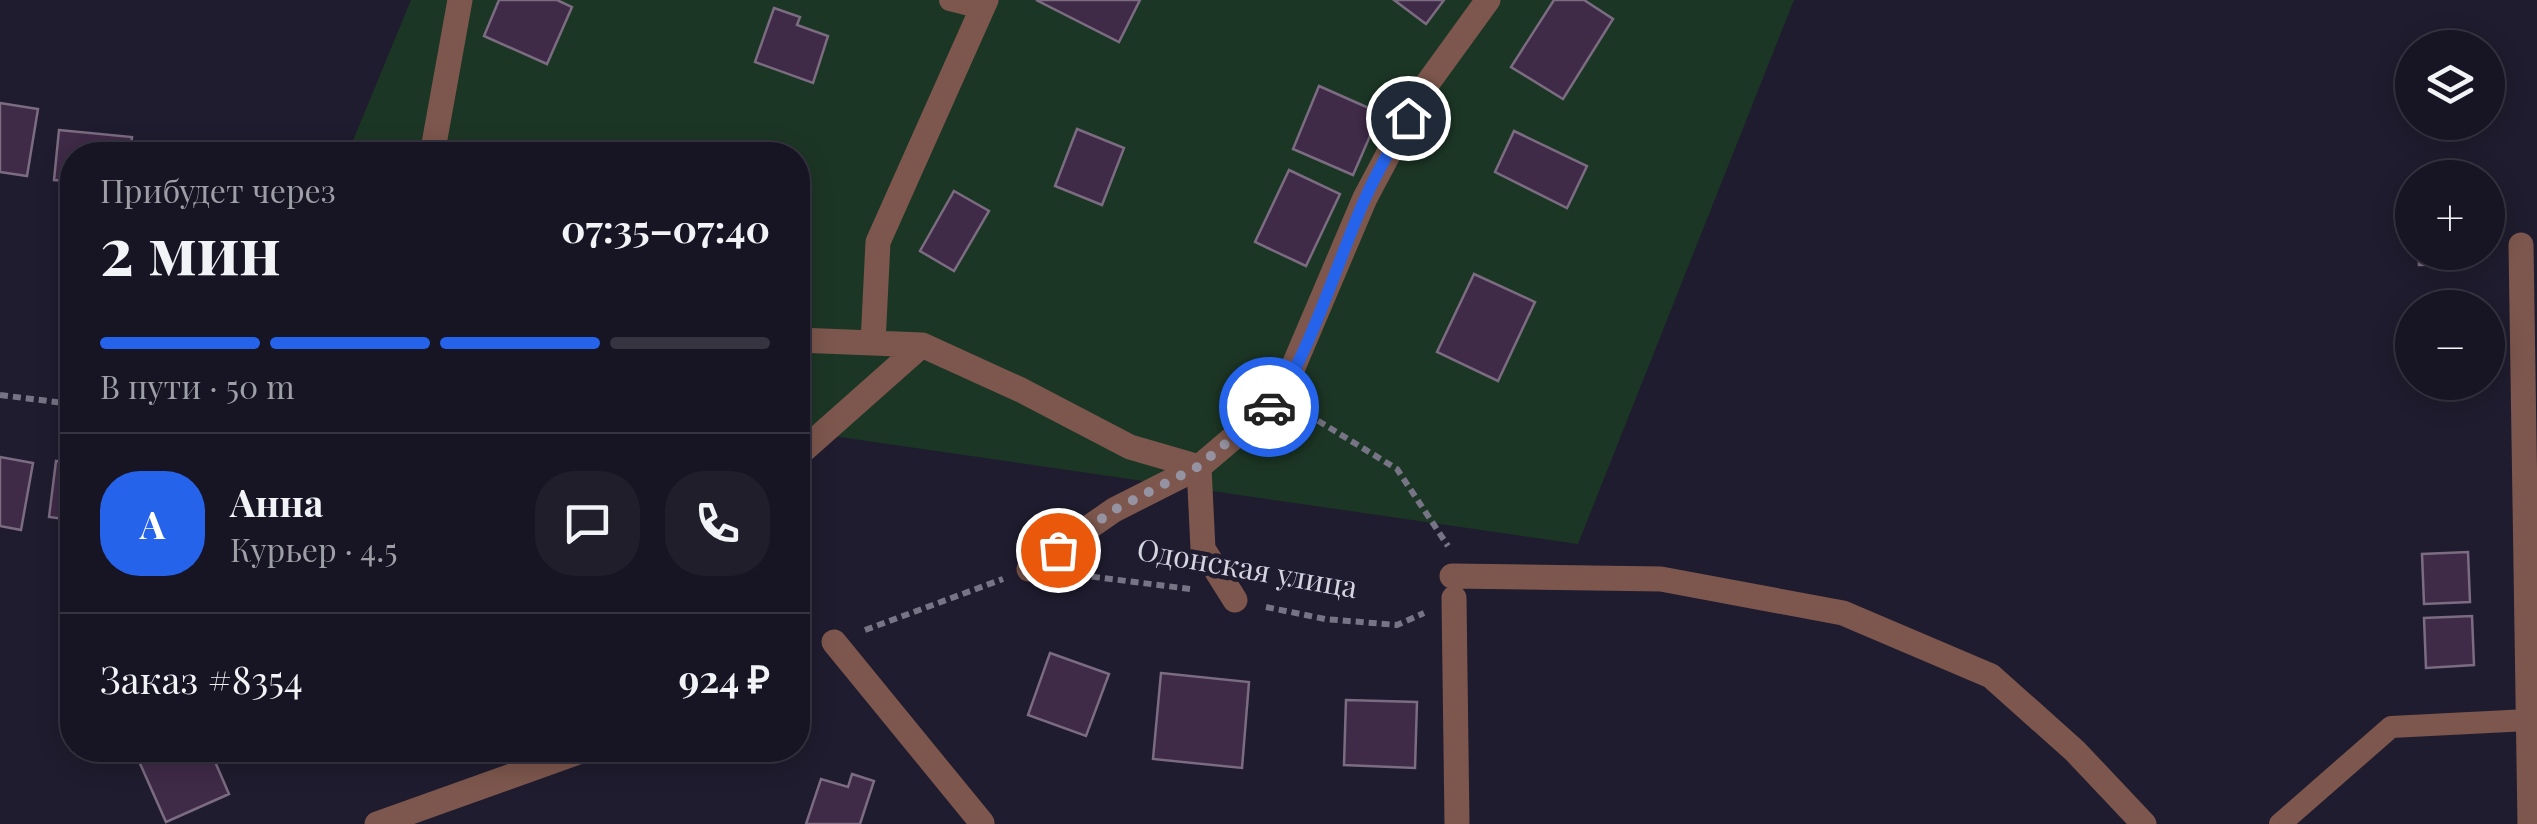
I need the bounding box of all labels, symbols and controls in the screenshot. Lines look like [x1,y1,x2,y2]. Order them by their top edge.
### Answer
map controls [2395,30,2505,400]
button: layers [2395,30,2505,140]
pin [1366,76,1451,161]
icon: home [1381,91,1436,146]
button: + [2395,160,2505,270]
text: Прибудет через [100,168,336,211]
text: 07:35–07:40 [561,202,770,253]
text: 2 мин [100,205,281,291]
button: − [2395,290,2505,400]
courier [1219,357,1319,457]
text: В пути · 50 m [100,364,295,407]
icon: car [1242,380,1297,435]
button: chat [535,471,640,576]
button: phone [665,471,770,576]
text: Анна [230,476,323,527]
text: А [140,498,165,549]
pin [1016,508,1101,593]
icon: bag [1031,523,1086,578]
text: Курьер · 4.5 [230,527,398,570]
street label: Одонская улица [1134,528,1361,606]
text: 924 ₽ [678,652,770,703]
text: Заказ #8354 [100,653,303,704]

